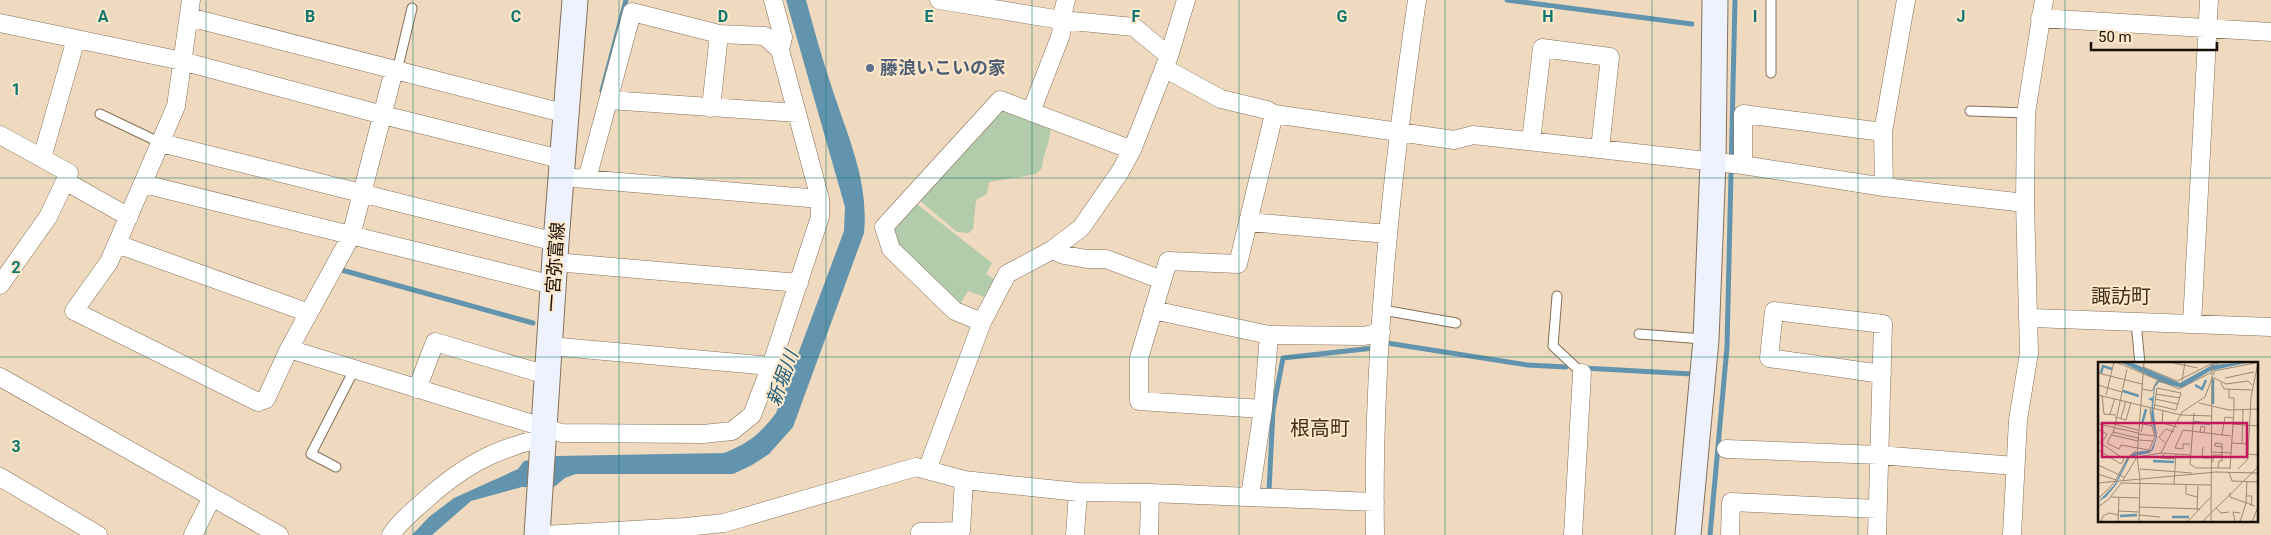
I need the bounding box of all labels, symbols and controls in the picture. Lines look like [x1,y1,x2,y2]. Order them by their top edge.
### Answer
text: A [98,7,109,26]
text: B [305,7,315,26]
text: C [511,7,521,26]
text: D [718,7,728,26]
text: E [925,7,934,26]
text: F [1132,7,1141,26]
text: G [1337,7,1348,26]
text: H [1542,7,1554,26]
text: I [1753,7,1757,26]
text: J [1957,7,1965,26]
scale bar [2091,20,2217,52]
text: 50 m [2098,28,2132,46]
place label: 藤浪いこいの家 [880,57,1006,78]
marker: 藤浪いこいの家 [864,62,876,74]
text: 1 [11,80,21,99]
street label: 一宮弥富線 [541,221,568,313]
text: 2 [11,258,21,277]
district label: 諏訪町 [2091,284,2151,308]
water label: 新堀川 [762,346,804,409]
inset map [2098,362,2258,522]
district label: 根高町 [1290,416,1350,440]
text: 3 [11,437,21,456]

